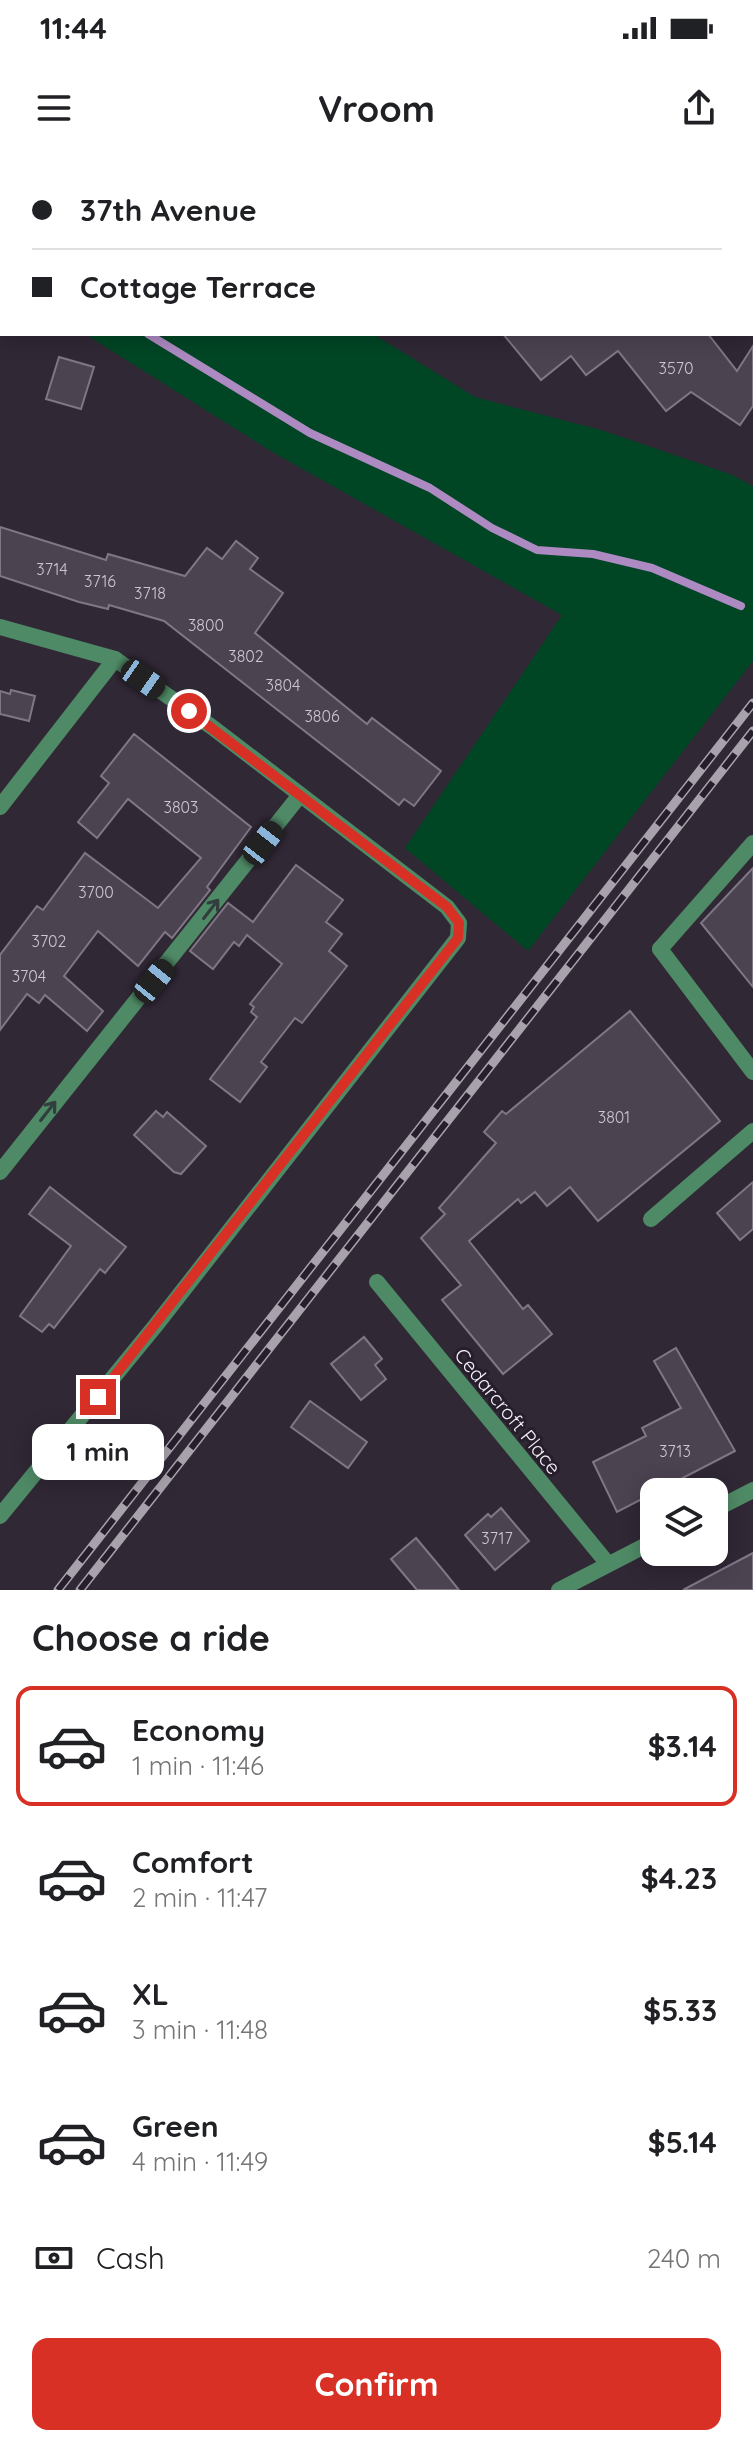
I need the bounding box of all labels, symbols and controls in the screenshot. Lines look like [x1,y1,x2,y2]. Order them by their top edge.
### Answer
text: 11:44 [40,9,107,47]
icon: menu [32,86,76,130]
text: Vroom [318,86,435,131]
icon: share [677,86,721,130]
text: 37th Avenue [80,191,257,229]
text: Cottage Terrace [80,268,316,306]
house number: 3570 [659,358,693,378]
house number: 3714 [36,559,68,579]
house number: 3716 [84,571,116,591]
house number: 3718 [134,583,166,603]
house number: 3800 [188,615,224,635]
house number: 3802 [228,646,264,666]
car [116,655,170,703]
house number: 3804 [266,675,300,695]
route start [171,693,207,729]
house number: 3806 [304,706,340,726]
house number: 3803 [164,797,198,817]
car [239,817,287,869]
house number: 3700 [78,882,114,902]
one-way arrow [202,898,219,920]
house number: 3702 [32,931,67,951]
car [130,955,178,1007]
house number: 3704 [12,966,46,986]
one-way arrow [39,1101,57,1122]
house number: 3801 [598,1107,630,1127]
street label: Cedarcroft Place [449,1343,567,1479]
route end [80,1379,116,1415]
callout: 1 min [32,1425,164,1481]
text: 1 min [67,1435,130,1468]
house number: 3713 [659,1441,691,1461]
map controls [640,1478,728,1566]
button: layers [640,1478,728,1566]
house number: 3717 [481,1528,513,1548]
text: Choose a ride [32,1615,270,1660]
icon: car [36,1710,108,1782]
text: Economy [132,1711,265,1749]
text: $3.14 [648,1727,717,1765]
text: 1 min · 11:46 [132,1749,264,1782]
icon: car [36,1842,108,1914]
text: Comfort [132,1843,253,1881]
text: $4.23 [641,1859,717,1897]
text: 2 min · 11:47 [132,1881,267,1914]
icon: car [36,1974,108,2046]
text: XL [132,1975,169,2013]
text: $5.33 [643,1991,717,2029]
text: 3 min · 11:48 [132,2013,268,2046]
icon: car [36,2106,108,2178]
text: Green [132,2107,219,2145]
text: $5.14 [648,2123,717,2161]
text: 4 min · 11:49 [132,2145,268,2178]
icon: cash [32,2236,76,2280]
text: Cash [96,2239,165,2277]
text: 240 m [647,2242,721,2275]
button: Confirm [32,2338,721,2430]

